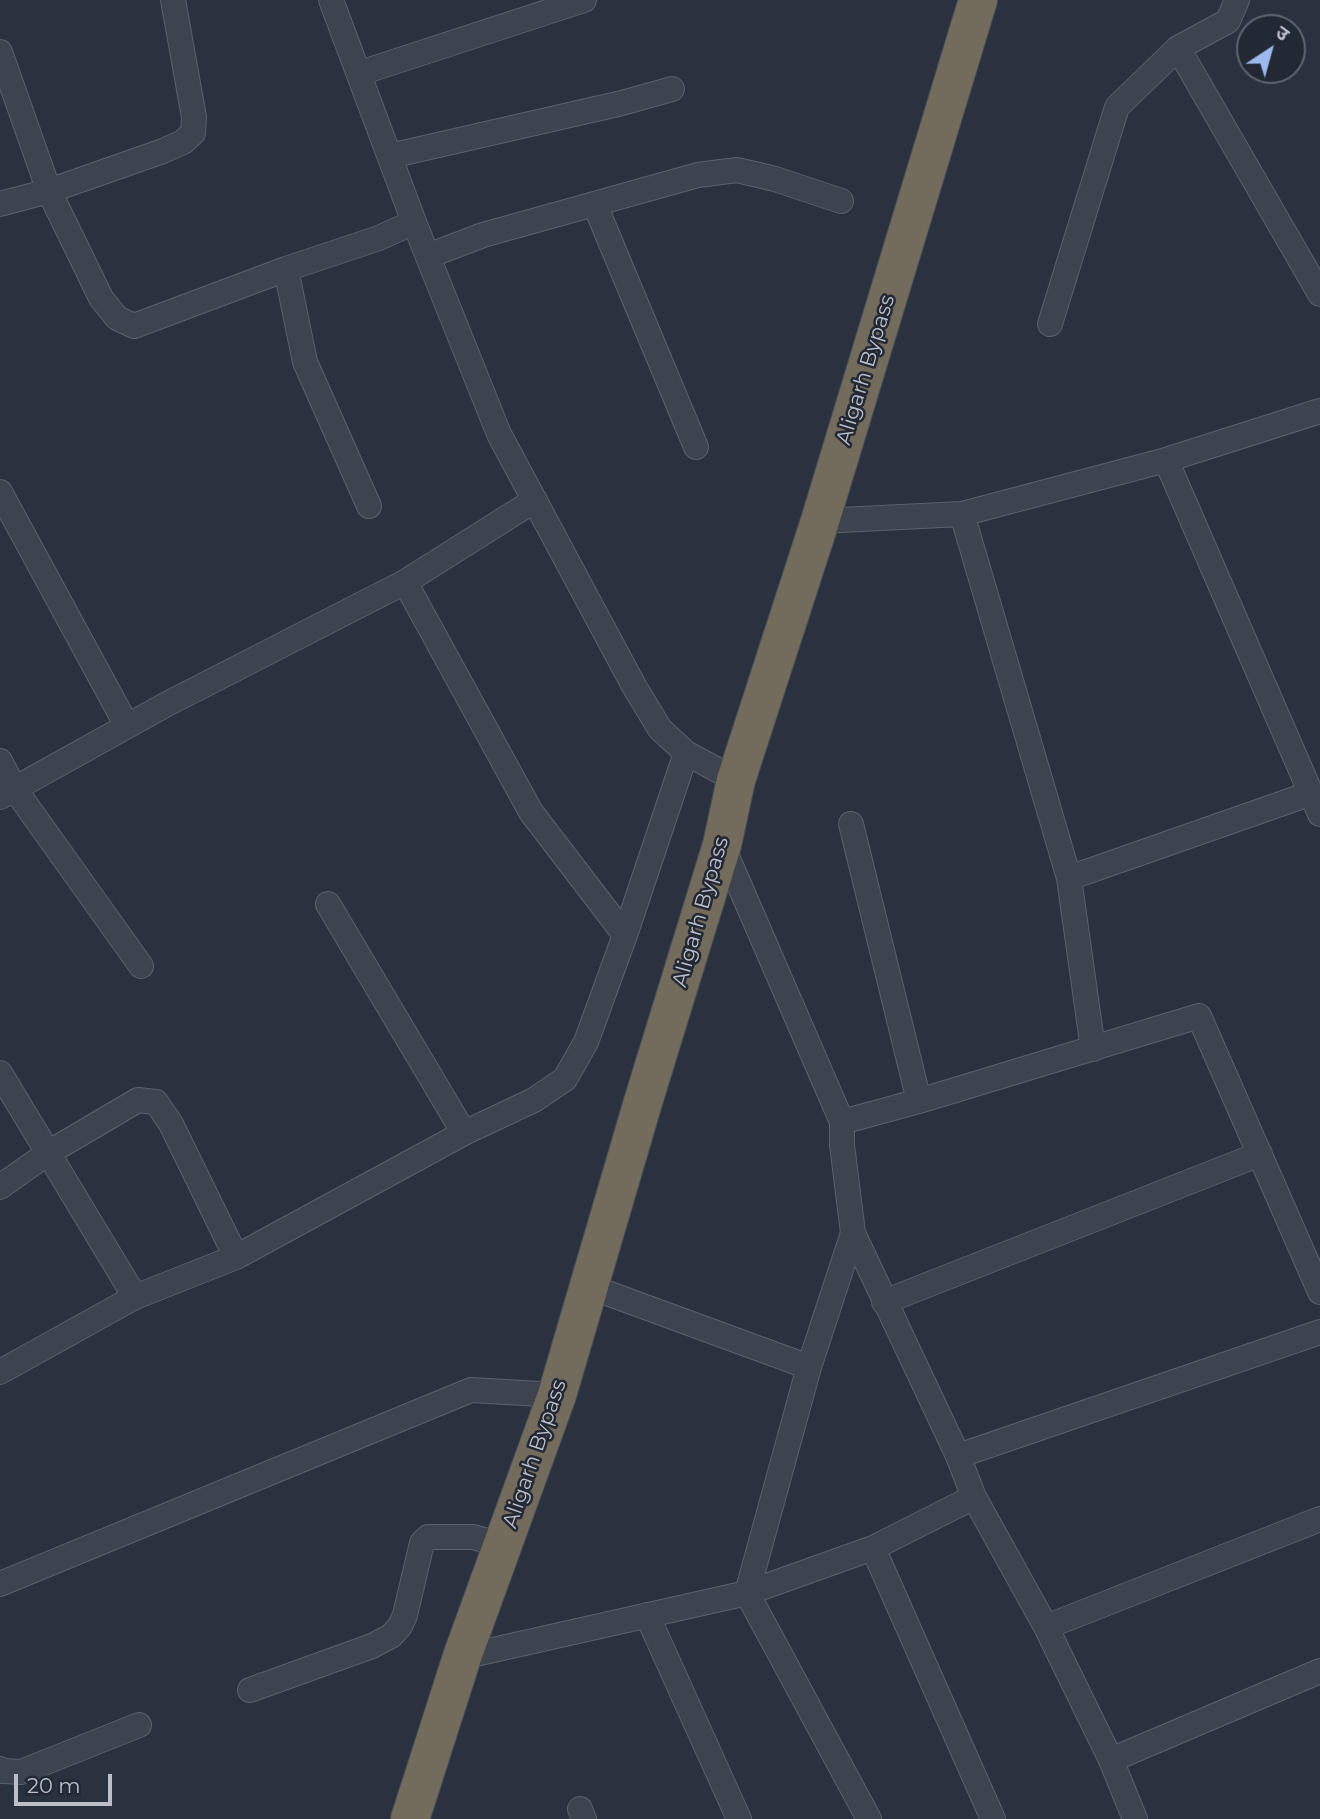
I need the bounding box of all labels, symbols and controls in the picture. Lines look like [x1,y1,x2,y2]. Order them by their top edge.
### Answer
north arrow [1236,14,1306,84]
text: उ [1271,21,1294,46]
street label: Aligarh Bypass [831,292,901,448]
street label: Aligarh Bypass [667,834,735,990]
street label: Aligarh Bypass [498,1376,572,1532]
scale bar [18,1759,116,1803]
text: 20 m [27,1773,81,1798]

